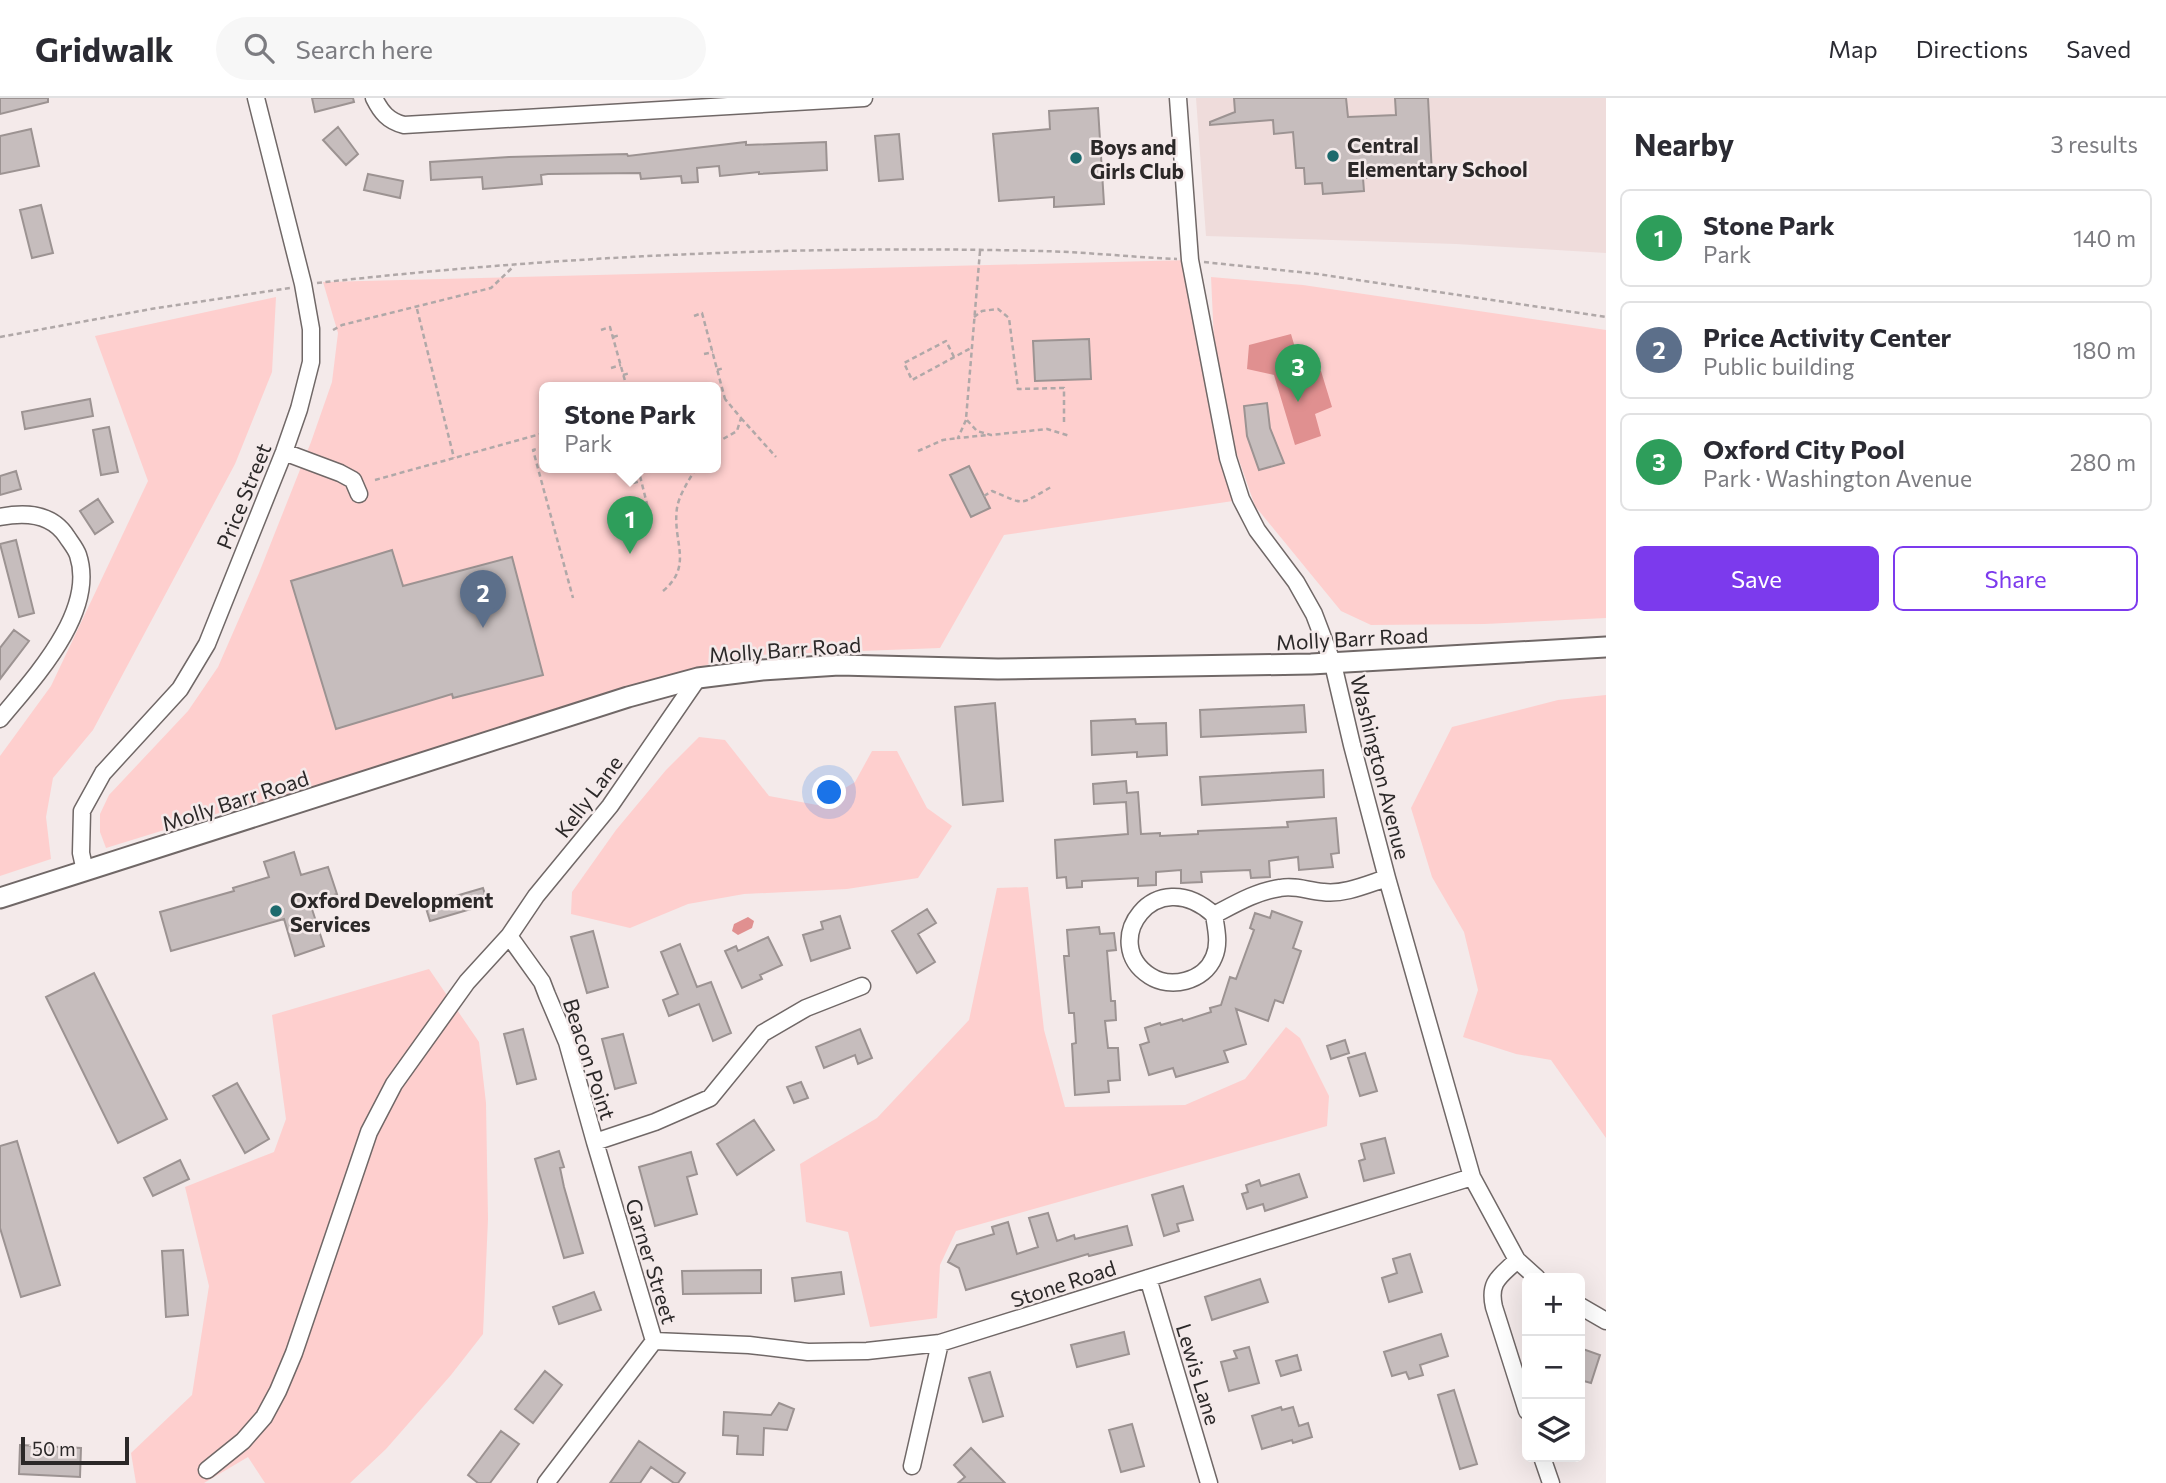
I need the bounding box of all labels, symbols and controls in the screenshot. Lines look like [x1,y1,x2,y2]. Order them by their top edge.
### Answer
search box [216,17,706,80]
text: Gridwalk [35,28,174,69]
icon: search [240,29,278,67]
text: Search here [296,33,433,64]
text: Map [1828,34,1878,63]
text: Directions [1916,34,2028,63]
text: Saved [2066,34,2131,63]
text: Nearby [1634,125,1734,162]
text: 3 results [2051,130,2138,158]
place label: Central Elementary School [1347,132,1528,181]
place label: Boys and Girls Club [1090,134,1184,183]
marker: Central Elementary School [1325,148,1341,164]
marker: Boys and Girls Club [1068,150,1084,166]
text: Stone Park [1703,209,1835,240]
text: 1 [1654,224,1664,252]
text: 140 m [2073,224,2136,252]
text: Park [1703,240,1751,268]
text: Price Activity Center [1703,321,1951,352]
text: 2 [1652,336,1666,364]
text: 180 m [2073,336,2136,364]
pin: 3 [1275,344,1321,402]
text: Public building [1703,352,1854,380]
popup [539,382,721,473]
text: Stone Park [564,398,696,429]
text: Park [564,429,612,457]
text: Oxford City Pool [1703,433,1905,464]
street label: Price Street [210,439,276,553]
text: 3 [1652,448,1666,476]
text: 280 m [2070,448,2136,476]
text: Park · Washington Avenue [1703,464,1972,492]
pin: 1 [607,496,653,554]
button: Save [1634,546,1879,611]
button: Share [1893,546,2138,611]
pin: 2 [460,570,506,628]
street label: Molly Barr Road [1275,622,1429,654]
street label: Molly Barr Road [708,631,862,667]
street label: Washington Avenue [1346,672,1416,862]
street label: Kelly Lane [549,750,627,842]
street label: Molly Barr Road [159,765,311,835]
your location [812,775,846,809]
place label: Oxford Development Services [290,887,494,936]
marker: Oxford Development Services [268,903,284,919]
street label: Beacon Point [559,995,621,1123]
street label: Garner Street [621,1195,683,1327]
street label: Stone Road [1007,1254,1119,1312]
map controls [1522,1273,1585,1462]
button: + [1522,1273,1585,1336]
street label: Lewis Lane [1172,1320,1226,1428]
button: − [1522,1336,1585,1399]
button: layers [1522,1399,1585,1462]
scale bar [21,1434,130,1466]
text: 50 m [32,1437,76,1460]

